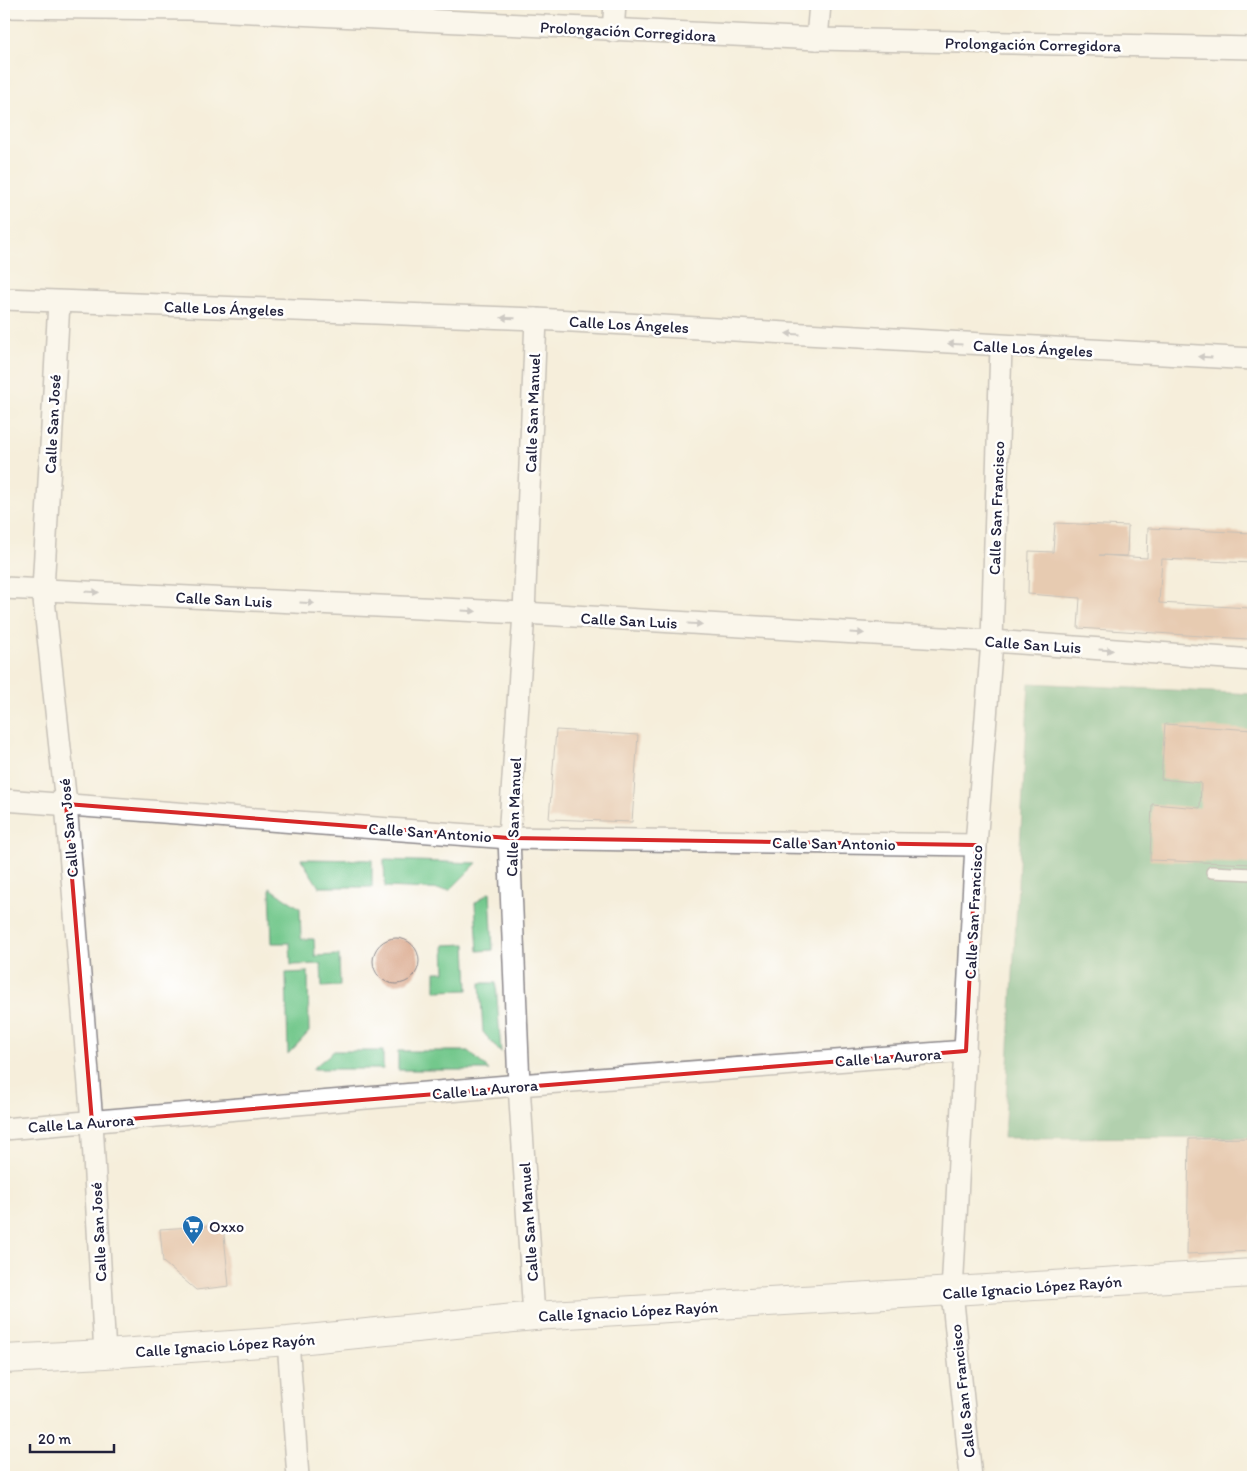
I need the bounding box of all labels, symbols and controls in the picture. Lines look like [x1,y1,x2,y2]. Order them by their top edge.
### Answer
street label: Prolongación Corregidora [539,17,717,46]
street label: Prolongación Corregidora [945,33,1122,56]
street label: Calle Los Ángeles [164,297,284,320]
street label: Calle Los Ángeles [568,312,689,337]
one-way arrow [500,313,516,321]
one-way arrow [784,329,800,337]
street label: Calle Los Ángeles [972,336,1093,361]
one-way arrow [947,339,963,347]
street label: Calle San Manuel [521,352,544,473]
one-way arrow [1196,352,1212,360]
street label: Calle San José [40,374,65,474]
street label: Calle San Francisco [985,441,1008,575]
street label: Calle San Luis [175,587,273,612]
one-way arrow [84,589,100,597]
one-way arrow [299,599,315,607]
one-way arrow [461,607,477,615]
street label: Calle San Luis [580,608,678,633]
one-way arrow [687,620,703,628]
one-way arrow [849,630,865,638]
street label: Calle San Luis [984,632,1082,657]
one-way arrow [1099,646,1115,654]
street label: Calle San Manuel [502,756,525,877]
street label: Calle San José [55,777,82,878]
street label: Calle San Antonio [368,819,492,846]
street label: Calle San Antonio [772,833,896,854]
street label: Calle San Francisco [960,844,987,980]
street label: Calle La Aurora [834,1044,943,1071]
street label: Calle La Aurora [431,1075,540,1104]
street label: Calle La Aurora [27,1110,136,1137]
street label: Calle San Manuel [515,1161,542,1282]
street label: Calle San José [86,1182,111,1282]
supermarket icon: Oxxo [181,1214,205,1245]
place label: Oxxo [209,1217,244,1236]
street label: Calle Ignacio López Rayón [942,1272,1122,1303]
street label: Calle Ignacio López Rayón [538,1297,718,1326]
street label: Calle San Francisco [946,1323,979,1459]
street label: Calle Ignacio López Rayón [135,1330,315,1361]
scale bar [30,1421,114,1453]
text: 20 m [38,1430,72,1448]

